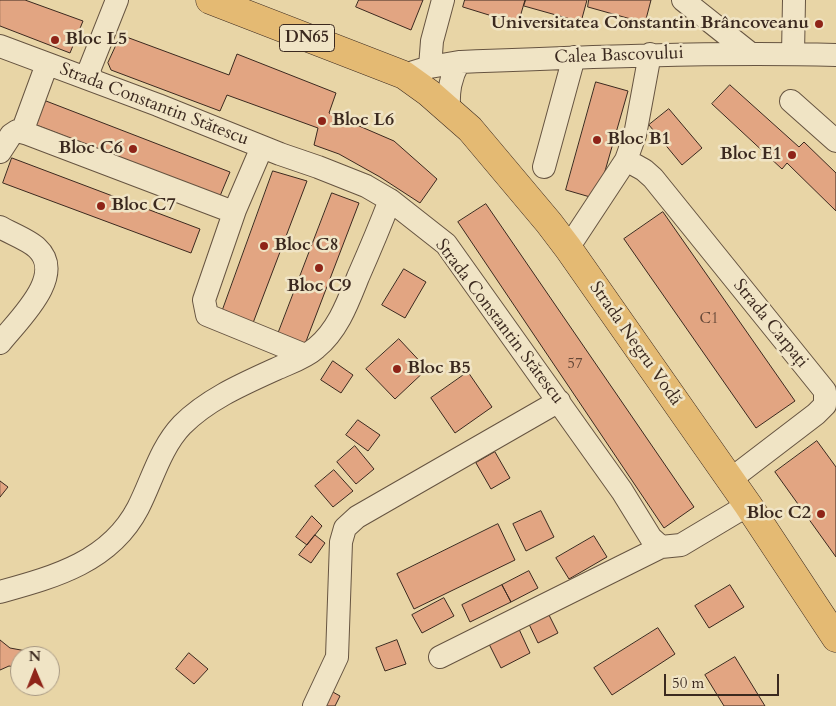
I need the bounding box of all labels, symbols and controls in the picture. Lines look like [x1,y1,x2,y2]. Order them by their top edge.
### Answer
place label: Universitatea Constantin Brâncoveanu [491,13,809,35]
marker: Universitatea Constantin Brâncoveanu [813,18,825,30]
road number: DN65 [280,24,334,52]
place label: Bloc L5 [65,29,127,51]
marker: Bloc L5 [49,34,61,46]
street label: Calea Bascovului [554,43,684,69]
street label: Strada Constantin Stătescu [56,59,252,151]
place label: Bloc L6 [332,110,394,132]
marker: Bloc L6 [316,115,328,127]
place label: Bloc B1 [607,129,671,151]
marker: Bloc B1 [591,134,603,146]
place label: Bloc C6 [58,138,123,160]
marker: Bloc C6 [127,143,139,155]
place label: Bloc E1 [720,144,782,166]
marker: Bloc E1 [786,149,798,161]
place label: Bloc C7 [111,195,176,217]
marker: Bloc C7 [95,200,107,212]
place label: Bloc C8 [274,235,339,257]
street label: Strada Constantin Stătescu [430,235,568,409]
marker: Bloc C8 [258,240,270,252]
marker: Bloc C9 [313,262,325,274]
street label: Strada Carpați [728,275,812,373]
place label: Bloc C9 [287,276,351,298]
street label: Strada Negru Vodă [584,278,686,410]
house number: C1 [699,311,719,329]
house number: 57 [567,356,583,374]
place label: Bloc B5 [407,358,471,380]
marker: Bloc B5 [391,363,403,375]
place label: Bloc C2 [746,503,811,525]
marker: Bloc C2 [815,508,827,520]
north arrow [10,646,60,696]
text: N [29,647,41,666]
scale bar [666,664,781,696]
text: 50 m [672,673,704,693]

